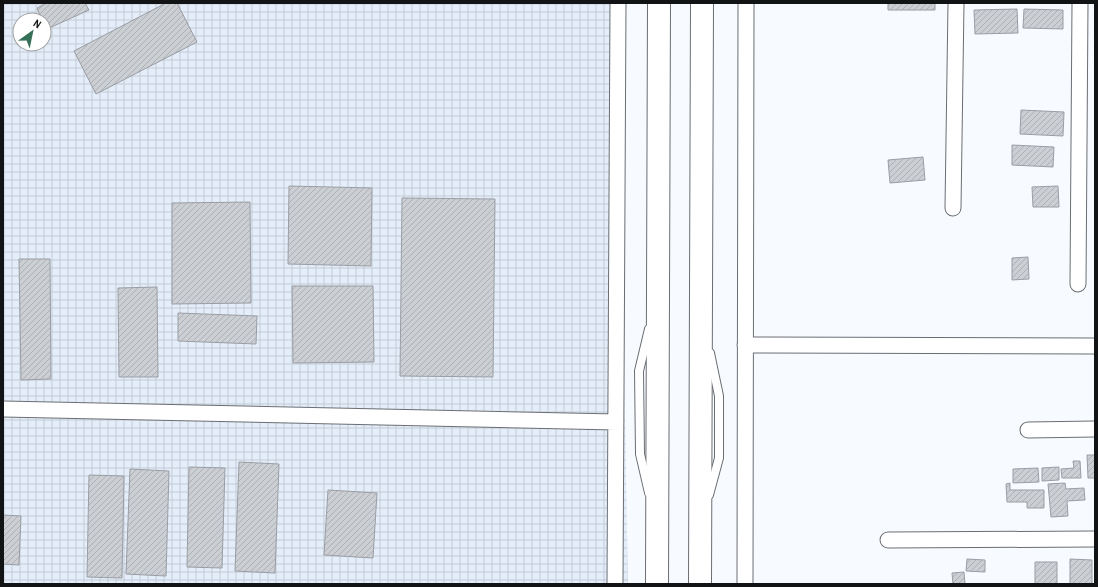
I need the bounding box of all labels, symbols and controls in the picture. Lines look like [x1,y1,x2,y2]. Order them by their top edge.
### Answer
north arrow [12,12,52,52]
text: N [31,16,44,31]

